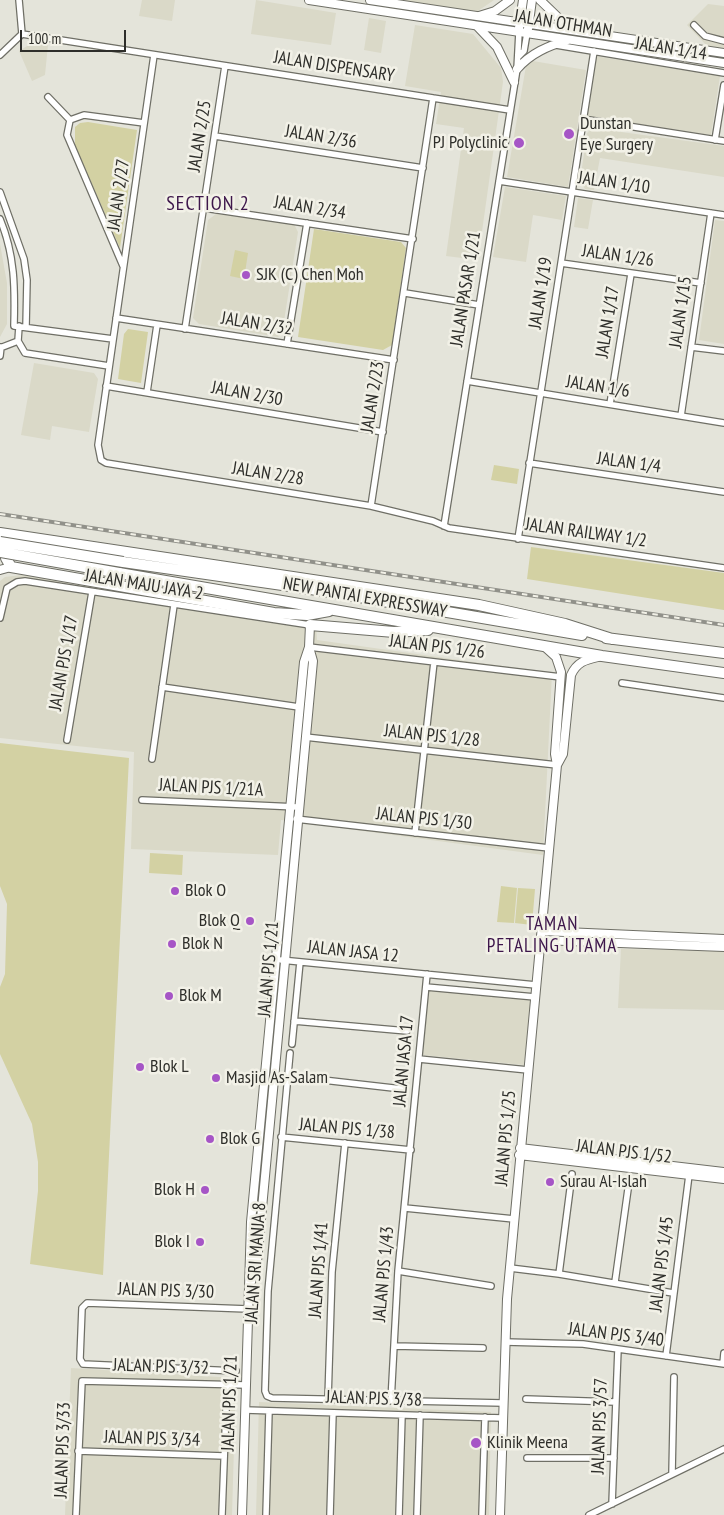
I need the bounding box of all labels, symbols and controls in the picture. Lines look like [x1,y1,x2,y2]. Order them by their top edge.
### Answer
street label: JALAN OTHMAN [512,6,614,42]
scale bar [22,20,129,52]
text: 100 m [28,29,61,48]
street label: JALAN 1/14 [634,33,708,65]
street label: JALAN DISPENSARY [272,47,396,87]
street label: JALAN 2/25 [184,99,216,173]
place label: Dunstan Eye Surgery [580,113,653,156]
street label: JALAN 2/36 [284,121,358,153]
marker: Dunstan Eye Surgery [562,127,576,141]
place label: PJ Polyclinic [433,132,508,154]
marker: PJ Polyclinic [512,136,526,150]
street label: JALAN 2/27 [103,158,135,232]
street label: JALAN 1/10 [577,167,651,199]
district label: SECTION 2 [165,192,251,216]
street label: JALAN 2/34 [273,192,347,224]
street label: JALAN PASAR 1/21 [446,230,486,348]
street label: JALAN 1/26 [581,240,655,272]
street label: JALAN 1/19 [525,256,557,330]
place label: SJK (C) Chen Moh [256,264,364,286]
marker: SJK (C) Chen Moh [240,269,252,281]
street label: JALAN 1/15 [665,275,697,349]
street label: JALAN 1/17 [592,285,624,359]
street label: JALAN 2/32 [220,308,294,340]
street label: JALAN 2/23 [357,360,389,434]
street label: JALAN 1/6 [565,371,631,403]
street label: JALAN 2/30 [210,377,284,411]
street label: JALAN 1/4 [596,448,662,478]
street label: JALAN 2/28 [231,458,305,490]
street label: JALAN RAILWAY 1/2 [524,514,648,552]
street label: JALAN MAJU JAYA 2 [83,565,205,605]
street label: NEW PANTAI EXPRESSWAY [281,573,449,623]
street label: JALAN PJS 1/17 [45,614,83,712]
street label: JALAN PJS 1/26 [388,630,486,664]
street label: JALAN PJS 1/28 [383,720,481,752]
street label: JALAN PJS 1/21A [158,774,264,802]
street label: JALAN PJS 1/30 [375,803,473,835]
place label: Blok O [185,880,226,902]
marker: Blok O [169,885,181,897]
place label: Blok Q [199,910,240,932]
district label: TAMAN PETALING UTAMA [485,914,619,958]
marker: Blok Q [244,915,256,927]
street label: JALAN PJS 1/21 [254,920,284,1018]
place label: Blok N [182,933,223,955]
street label: JALAN JASA 12 [306,936,400,968]
marker: Blok N [166,938,178,950]
place label: Blok M [179,985,222,1007]
marker: Blok M [163,990,175,1002]
street label: JALAN JASA 17 [389,1014,419,1108]
place label: Blok L [150,1056,189,1078]
marker: Blok L [134,1061,146,1073]
place label: Masjid As-Salam [226,1067,328,1089]
marker: Masjid As-Salam [210,1072,222,1084]
street label: JALAN PJS 1/25 [491,1089,521,1187]
street label: JALAN PJS 1/38 [298,1114,396,1144]
place label: Blok G [220,1128,260,1150]
marker: Blok G [204,1133,216,1145]
street label: JALAN PJS 1/52 [575,1135,673,1169]
place label: Surau Al-Islah [560,1171,647,1193]
marker: Surau Al-Islah [544,1176,556,1188]
place label: Blok H [154,1179,195,1201]
marker: Blok H [199,1184,211,1196]
street label: JALAN SRI MANJA 8 [241,1202,271,1324]
street label: JALAN PJS 1/45 [645,1215,679,1313]
street label: JALAN PJS 1/41 [305,1221,333,1319]
street label: JALAN PJS 1/43 [369,1225,399,1323]
place label: Blok I [155,1231,190,1253]
marker: Blok I [194,1236,206,1248]
street label: JALAN PJS 3/30 [118,1279,214,1303]
street label: JALAN PJS 3/40 [567,1318,665,1352]
street label: JALAN PJS 3/32 [113,1355,209,1379]
street label: JALAN PJS 1/21 [218,1355,242,1451]
street label: JALAN PJS 3/57 [588,1378,612,1474]
street label: JALAN PJS 3/38 [326,1387,422,1411]
street label: JALAN PJS 3/33 [51,1402,75,1498]
street label: JALAN PJS 3/34 [104,1427,200,1451]
place label: Klinik Meena [487,1432,568,1454]
marker: Klinik Meena [469,1436,483,1450]

